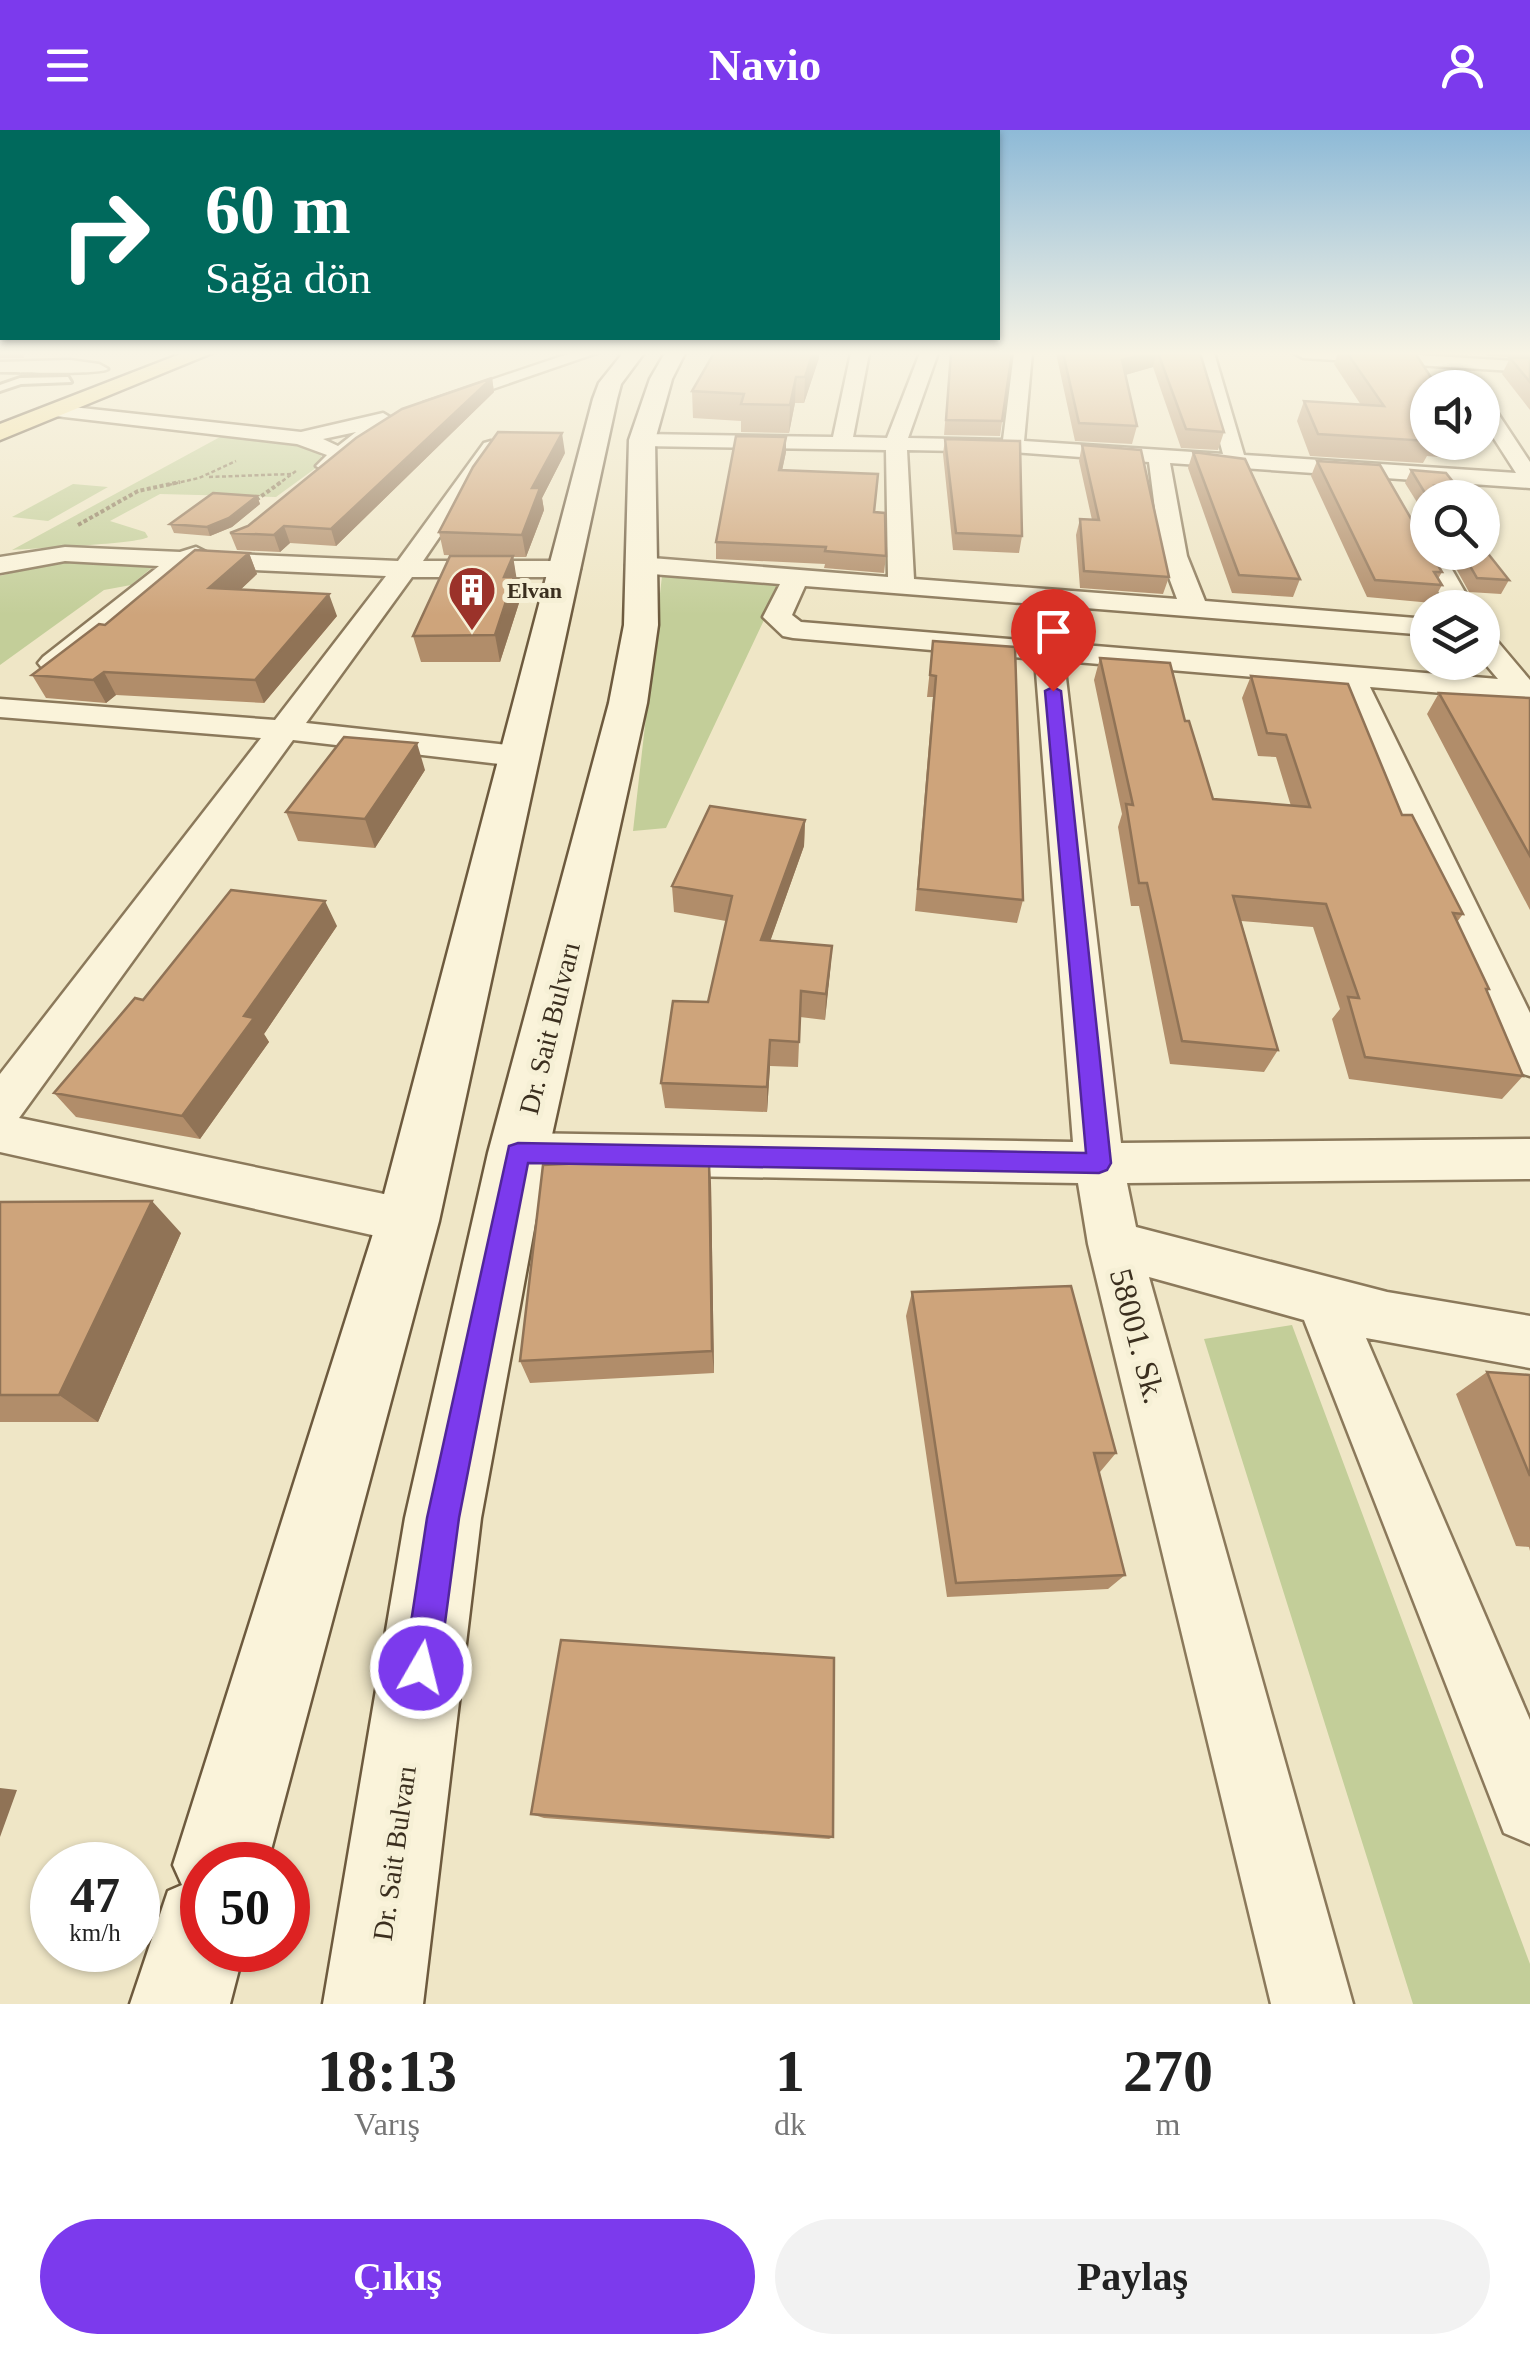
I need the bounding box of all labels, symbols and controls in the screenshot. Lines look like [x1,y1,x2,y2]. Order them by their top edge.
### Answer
icon: menu [40,38,95,93]
icon: person [1435,38,1490,93]
text: Navio [709,40,821,90]
icon: right [40,170,170,300]
text: 60 m [205,171,351,248]
text: Sağa dön [205,253,371,303]
map controls [1410,370,1500,680]
button: sound [1410,370,1500,460]
button: search [1410,480,1500,570]
building icon: Elvan [446,564,498,632]
place label: Elvan [507,578,562,603]
pin [1011,589,1096,692]
button: layers [1410,590,1500,680]
icon: arrive [1026,604,1081,659]
street label: Dr. Sait Bulvarı [513,939,586,1118]
street label: 58001. Sk. [1103,1265,1173,1407]
position arrow [369,1616,473,1720]
street label: Dr. Sait Bulvarı [367,1763,422,1943]
speed limit sign: 50 [180,1842,310,1972]
text: 47 [70,1867,120,1923]
text: km/h [69,1919,121,1946]
text: 18:13 [317,2038,457,2104]
text: 1 [775,2038,805,2104]
text: 270 [1123,2038,1213,2104]
text: Varış [354,2106,420,2142]
text: dk [774,2106,806,2142]
text: m [1156,2106,1180,2142]
button: Çıkış [40,2219,755,2334]
button: Paylaş [775,2219,1490,2334]

